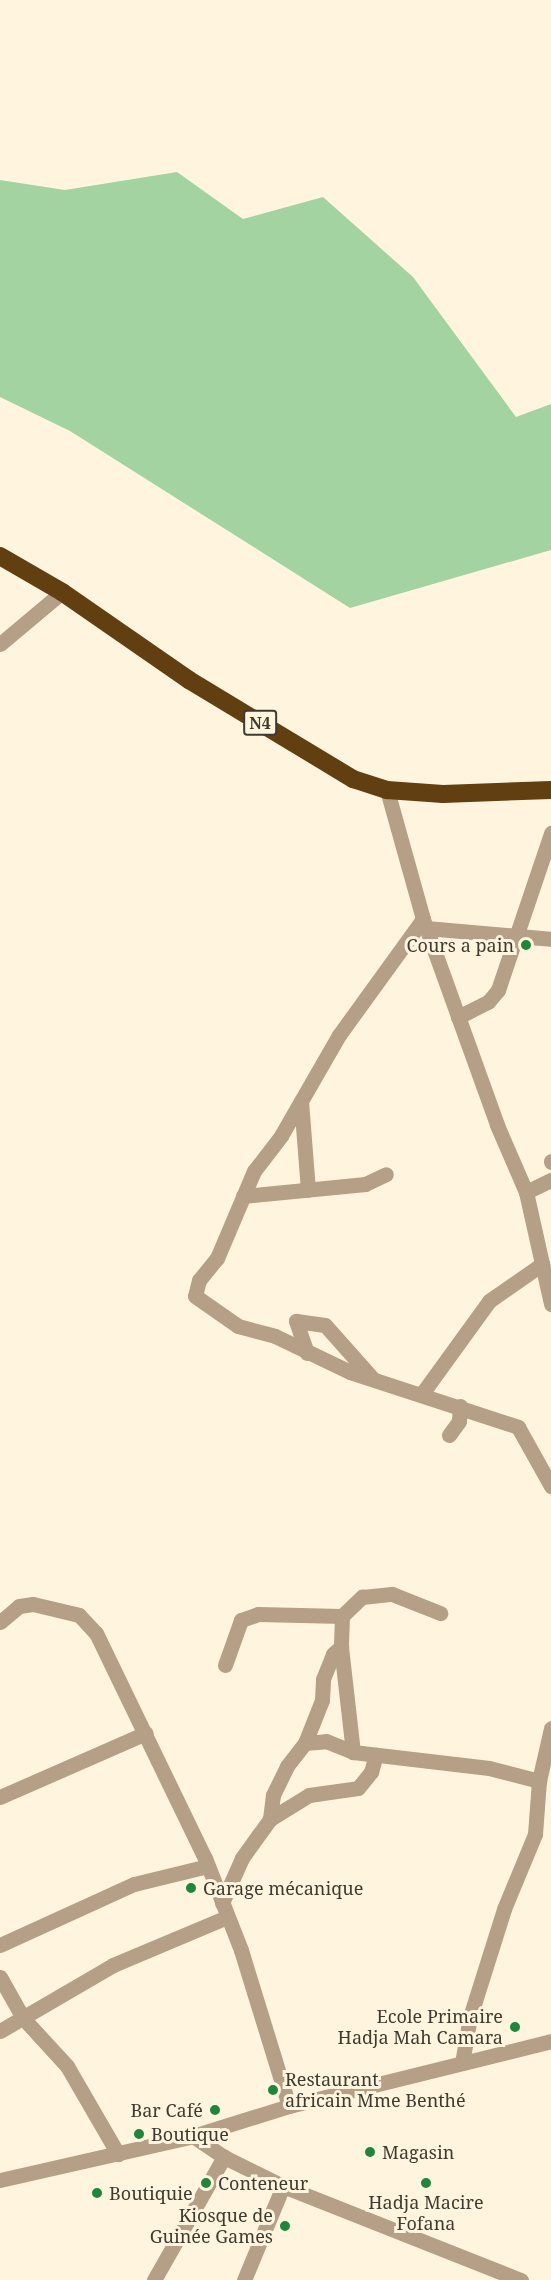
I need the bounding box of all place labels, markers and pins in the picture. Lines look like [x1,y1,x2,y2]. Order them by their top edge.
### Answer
place label: Cours a pain [406,934,514,956]
marker: Cours a pain [519,938,533,952]
place label: Garage mécanique [203,1877,363,1899]
marker: Garage mécanique [184,1881,198,1895]
place label: Ecole Primaire Hadja Mah Camara [338,2006,503,2048]
marker: Ecole Primaire Hadja Mah Camara [508,2020,522,2034]
place label: Restaurant africain Mme Benthé [285,2069,466,2112]
marker: Restaurant africain Mme Benthé [266,2083,280,2097]
place label: Bar Café [130,2099,203,2121]
marker: Bar Café [208,2103,222,2117]
place label: Boutique [151,2123,229,2145]
marker: Boutique [132,2127,146,2141]
place label: Magasin [382,2141,454,2163]
marker: Magasin [363,2145,377,2159]
place label: Conteneur [218,2172,308,2194]
marker: Conteneur [199,2176,213,2190]
marker: Hadja Macire Fofana [419,2176,433,2190]
place label: Boutiquie [109,2182,193,2204]
marker: Boutiquie [90,2186,104,2200]
place label: Hadja Macire Fofana [368,2192,484,2234]
place label: Kiosque de Guinée Games [150,2205,273,2248]
marker: Kiosque de Guinée Games [278,2219,292,2233]

